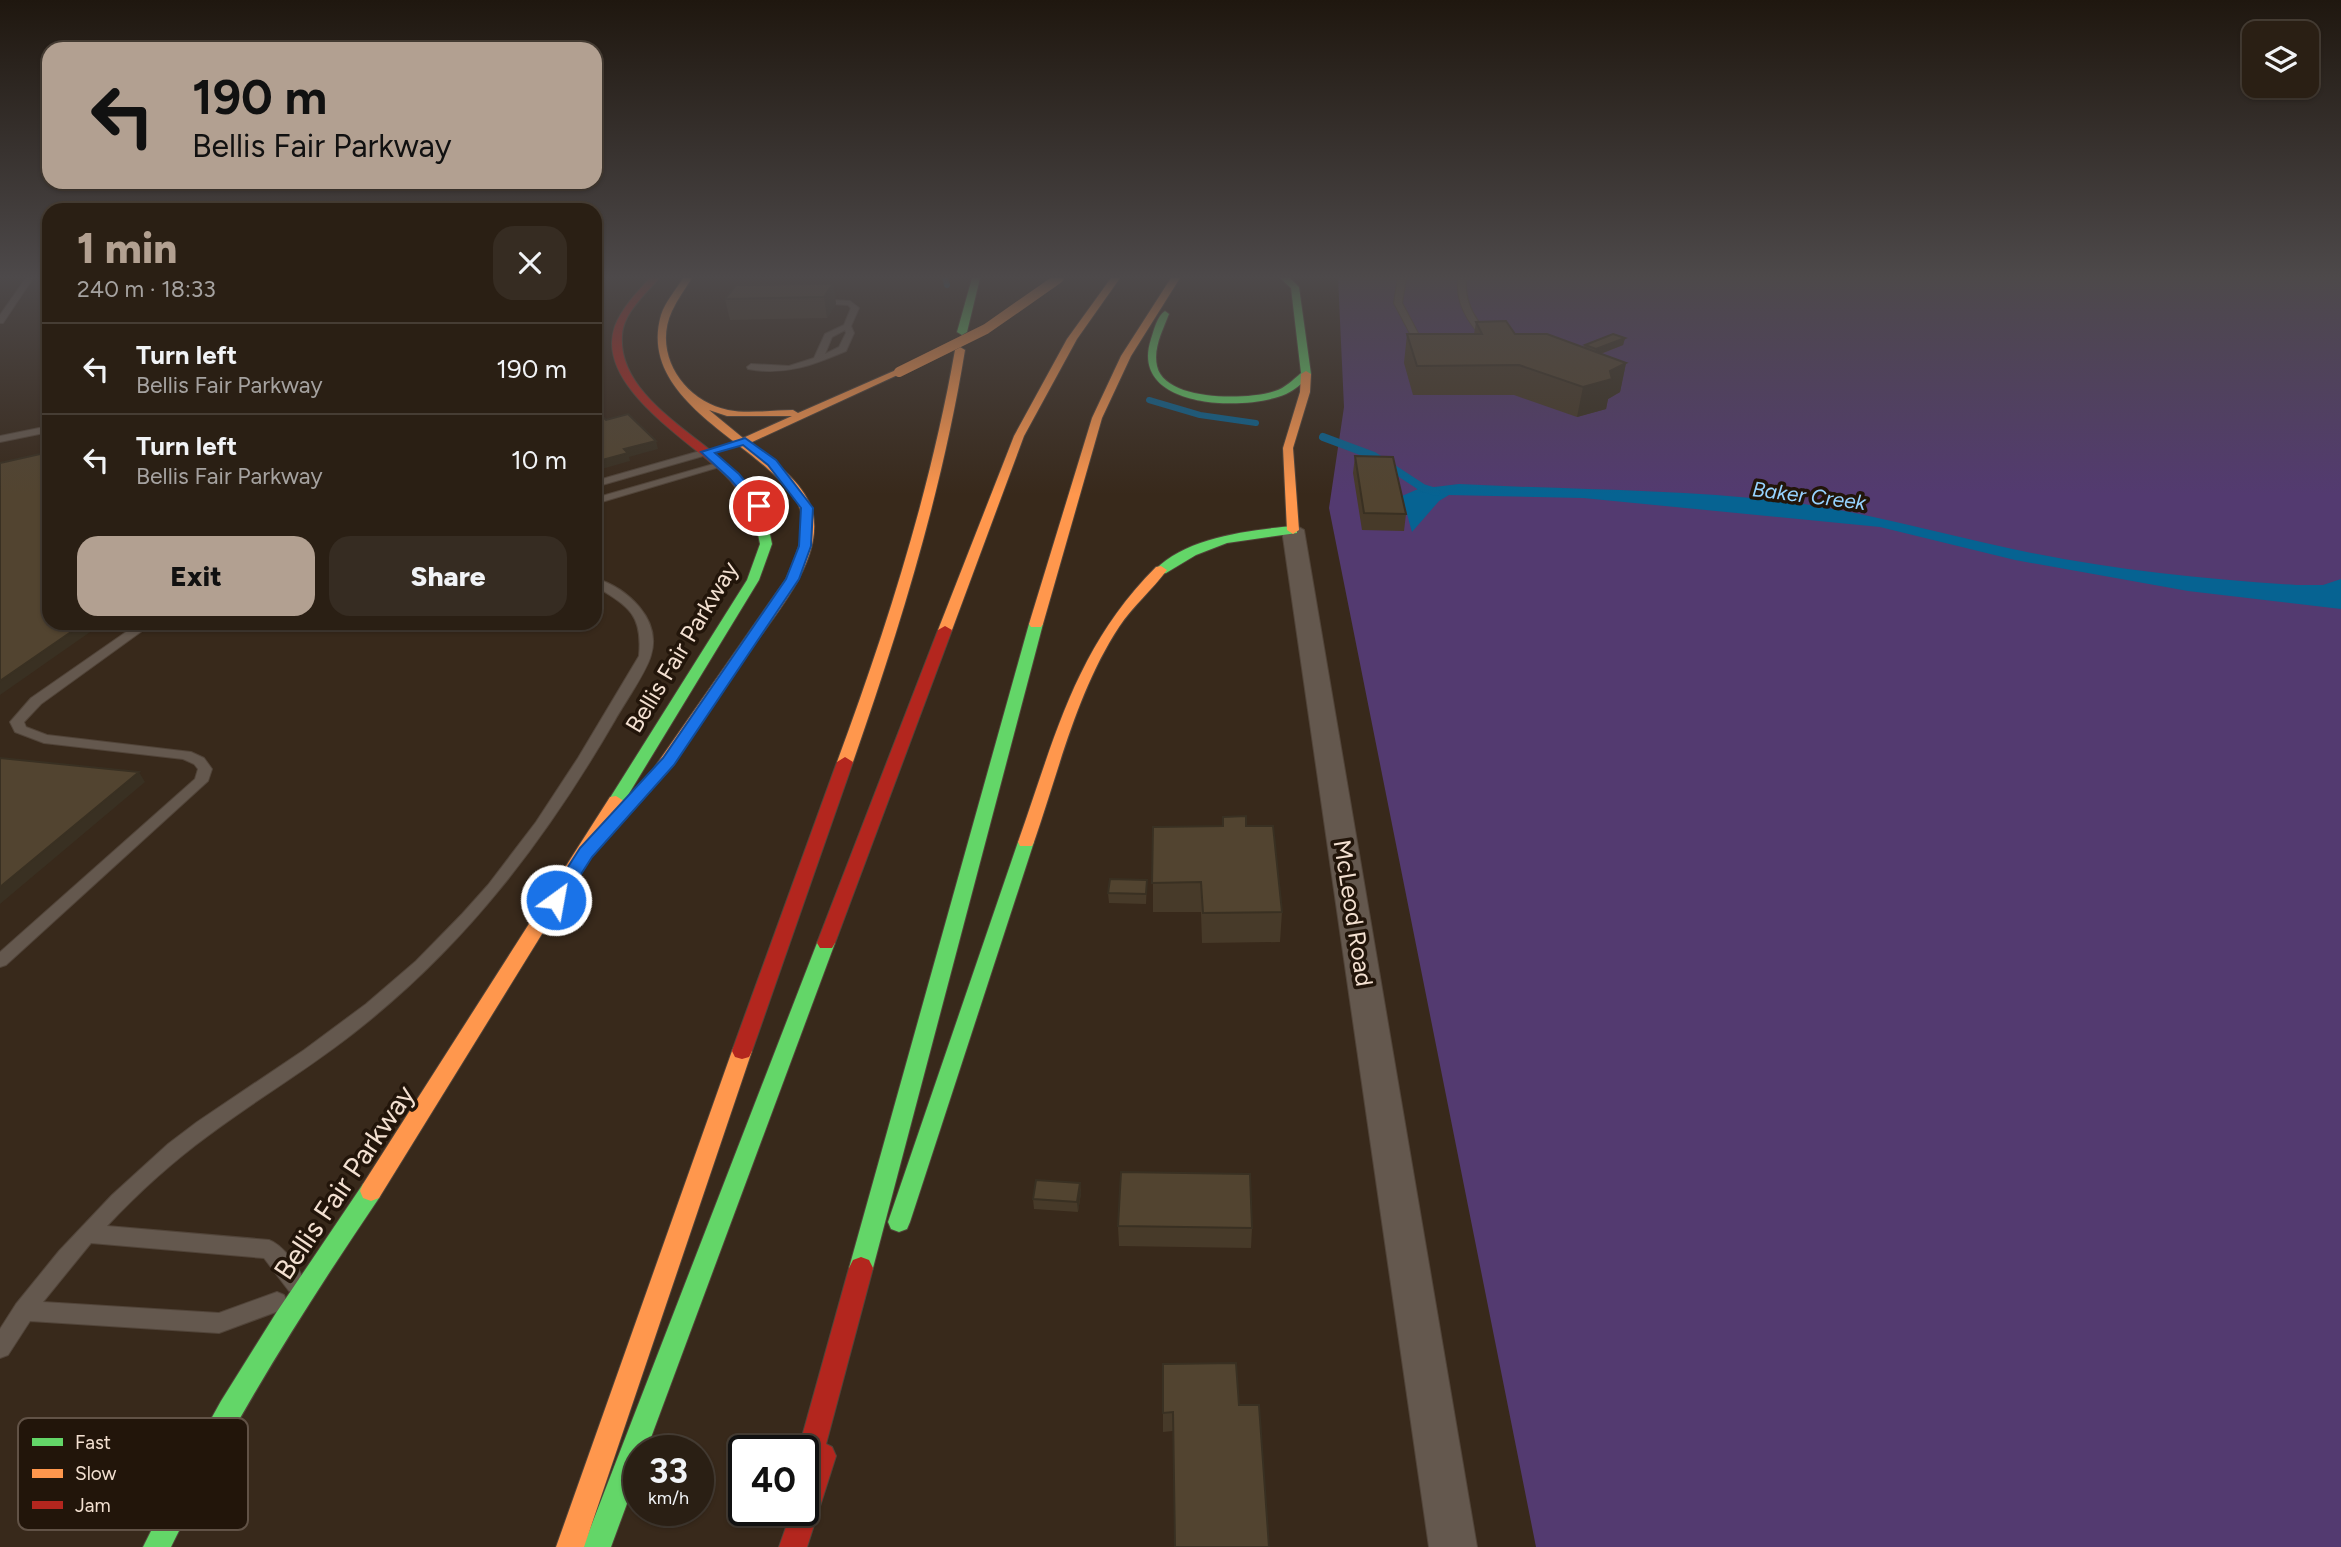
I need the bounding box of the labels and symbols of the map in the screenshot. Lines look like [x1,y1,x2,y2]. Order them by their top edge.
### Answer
pin [729,476,789,536]
water label: Baker Creek [1751,476,1868,515]
street label: Bellis Fair Parkway [619,556,744,738]
street label: McLeod Road [1328,838,1379,988]
position arrow [519,863,593,937]
street label: Bellis Fair Parkway [266,1078,422,1286]
legend [18,1418,248,1530]
text: Fast [75,1431,111,1454]
speed limit sign: 40 [728,1435,819,1526]
text: Slow [75,1462,117,1485]
text: Jam [75,1494,111,1517]

